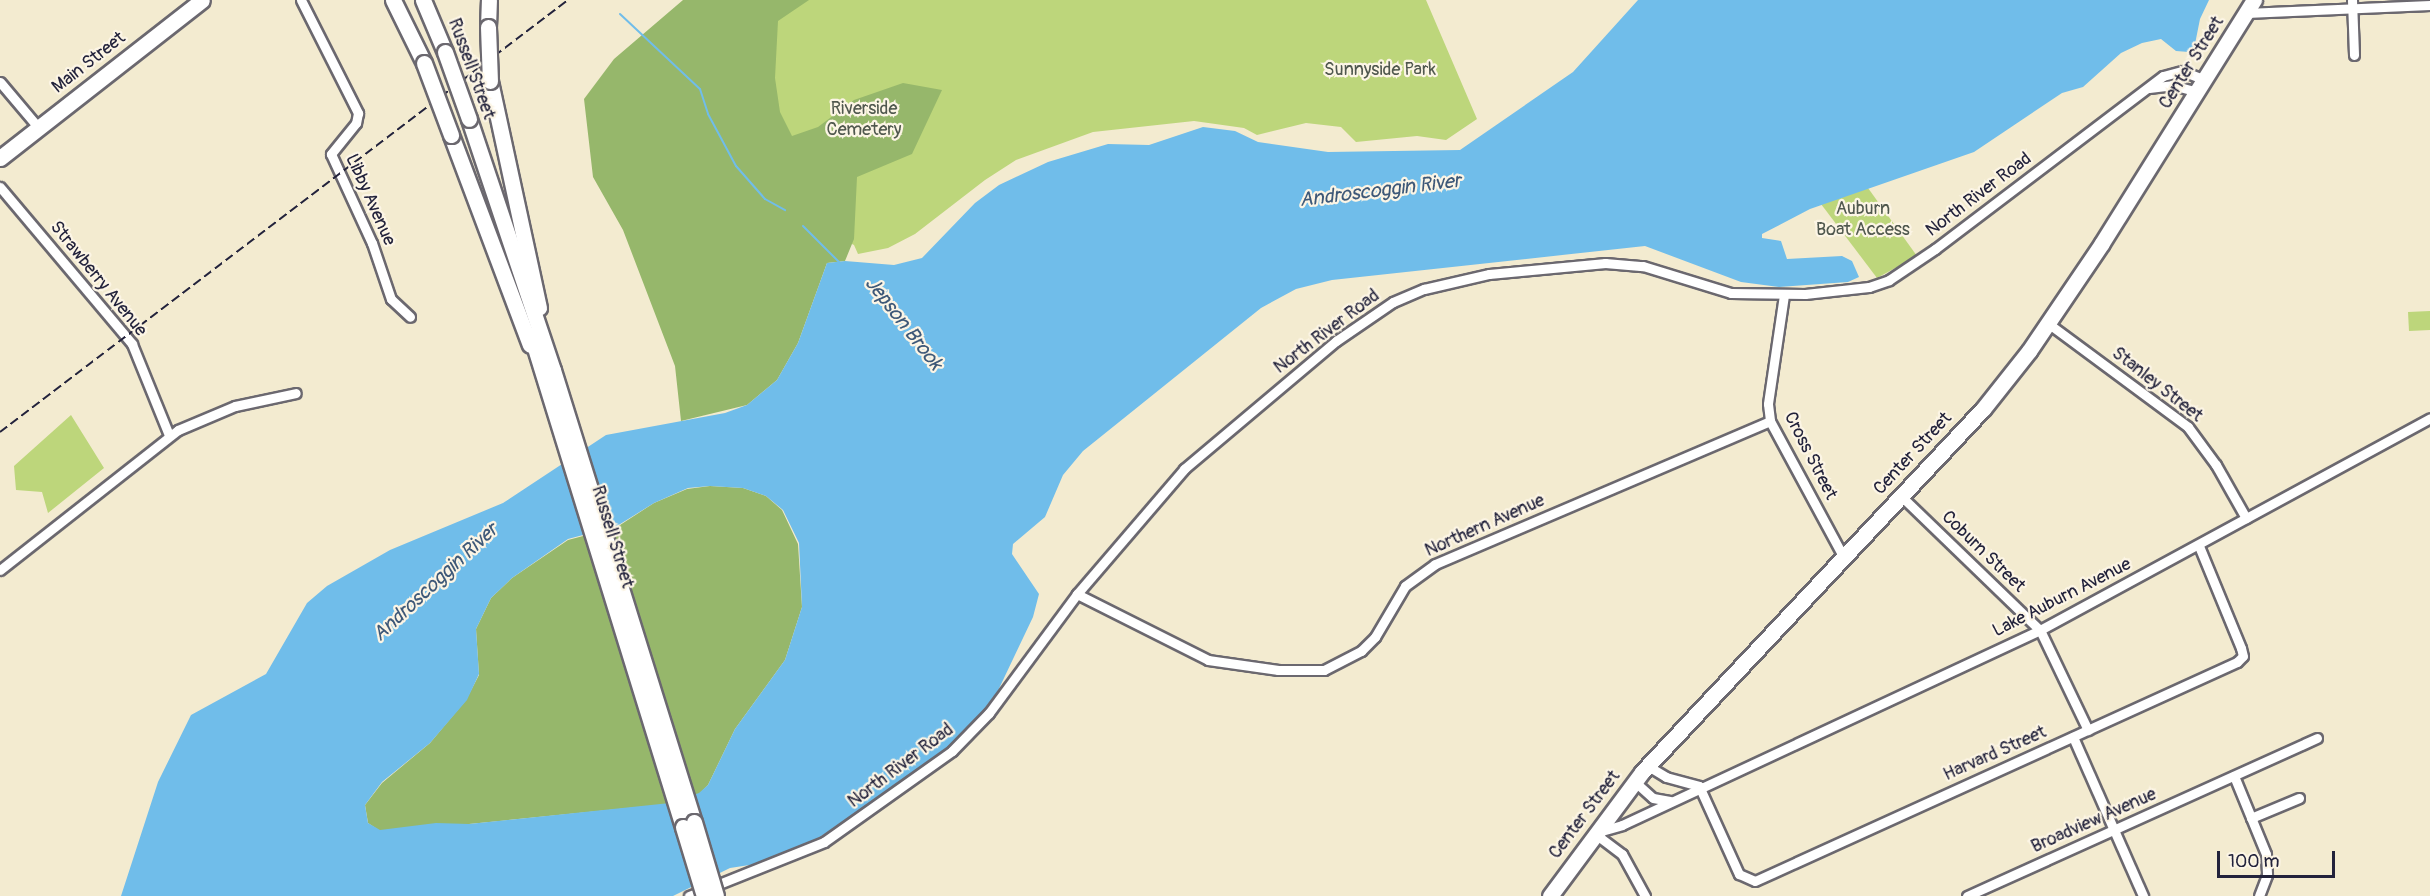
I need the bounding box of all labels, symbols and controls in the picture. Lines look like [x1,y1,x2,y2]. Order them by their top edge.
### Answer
street label: Center Street [2155,13,2229,113]
street label: Russell Street [443,16,499,122]
street label: Main Street [48,28,130,98]
park label: Sunnyside Park [1324,59,1436,81]
park label: Riverside Cemetery [827,99,901,142]
street label: North River Road [1922,148,2036,242]
street label: Libby Avenue [340,151,400,249]
water label: Androscoggin River [1298,168,1462,212]
park label: Auburn Boat Access [1816,199,1910,242]
street label: Strawberry Avenue [45,217,151,341]
water label: Jepson Brook [860,272,948,374]
street label: North River Road [1270,285,1384,379]
street label: Stanley Street [2107,343,2207,427]
street label: Cross Street [1779,408,1841,504]
street label: Center Street [1869,408,1957,500]
street label: Russell Street [586,483,638,591]
street label: Northern Avenue [1422,490,1548,562]
street label: Coburn Street [1937,507,2029,597]
water label: Androscoggin River [367,518,503,646]
street label: Lake Auburn Avenue [1989,554,2135,642]
street label: North River Road [844,719,958,813]
street label: Harvard Street [1940,722,2050,786]
street label: Center Street [1545,767,1625,863]
street label: Broadview Avenue [2028,784,2160,858]
scale bar [2220,839,2338,877]
text: 100 m [2228,850,2280,873]

